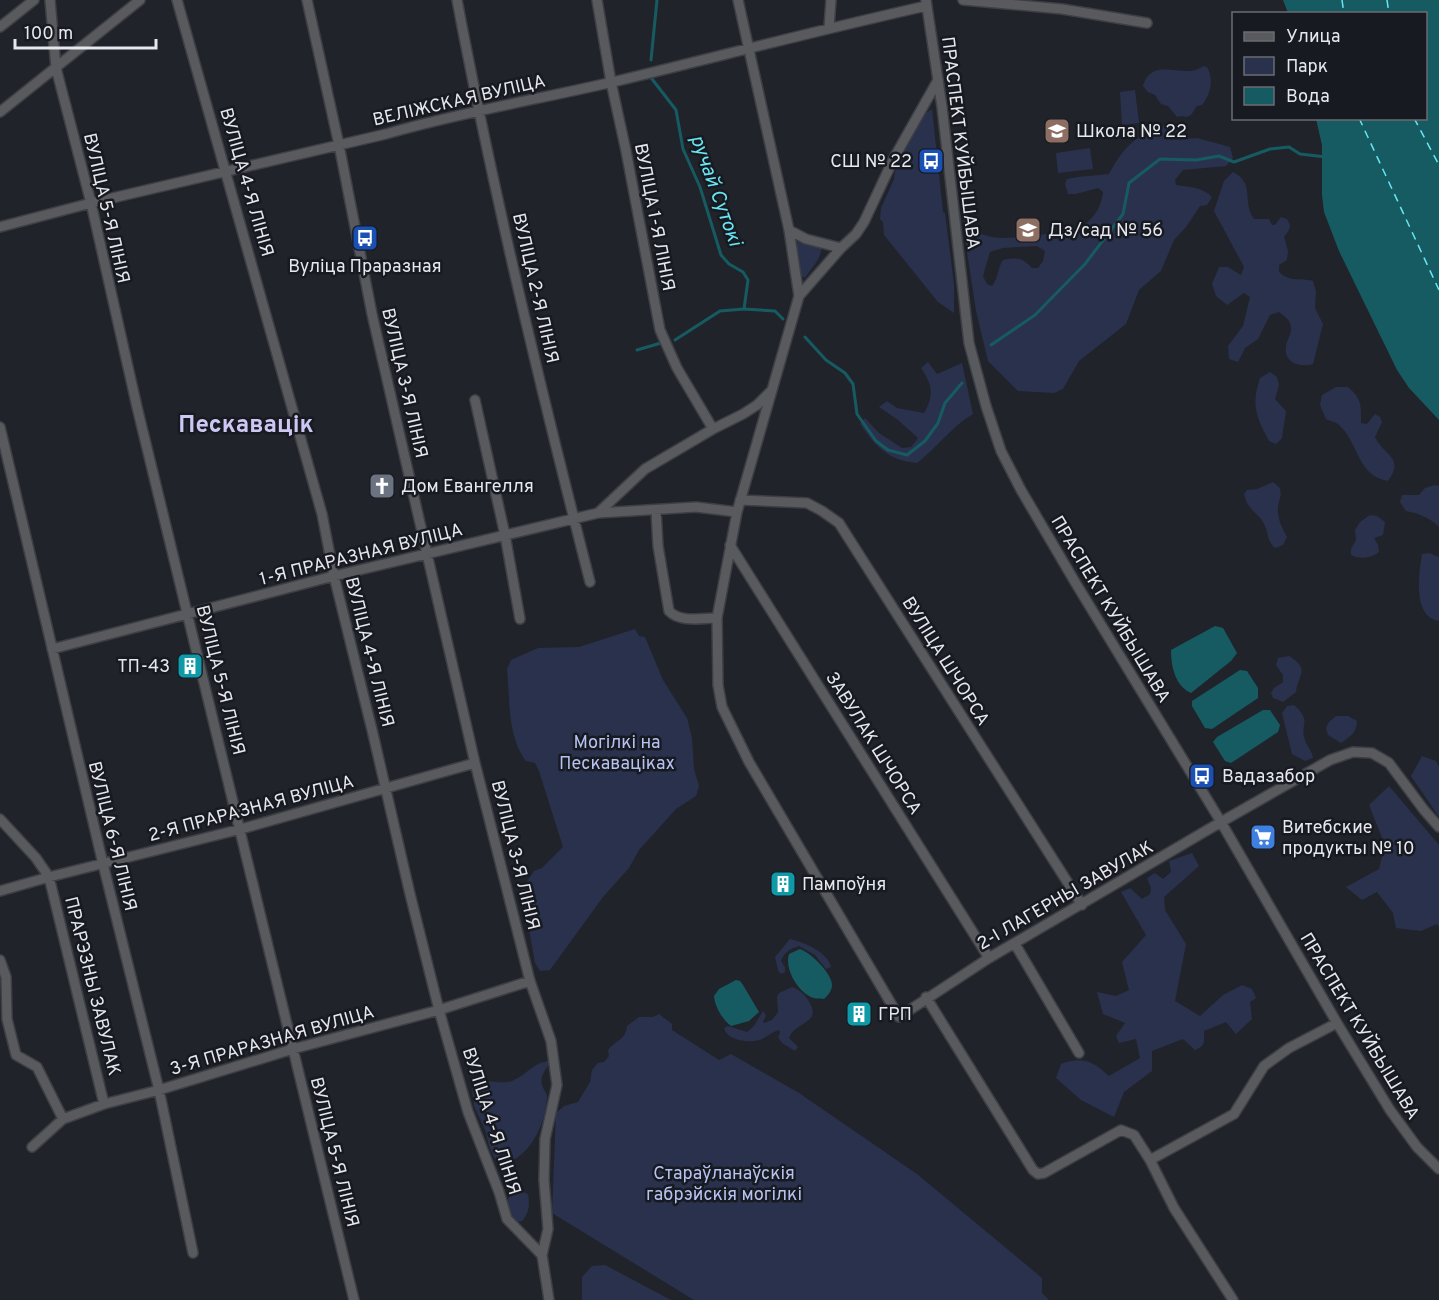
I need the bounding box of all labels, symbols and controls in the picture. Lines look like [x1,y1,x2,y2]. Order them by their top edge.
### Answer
scale bar [15,12,156,50]
legend [1232,12,1427,120]
text: 100 m [24,23,73,46]
text: Улица [1286,26,1340,49]
street label: ПРАСПЕКТ КУЙБЫШАВА [935,35,986,251]
text: Парк [1286,56,1328,79]
street label: ВЕЛІЖСКАЯ ВУЛІЦА [371,70,548,133]
text: Вода [1286,86,1330,109]
street label: ВУЛІЦА 4-Я ЛІНІЯ [213,105,278,260]
school or university icon: Школа № 22 [1042,116,1072,146]
place label: Школа № 22 [1076,121,1187,144]
street label: ВУЛІЦА 5-Я ЛІНІЯ [77,131,134,286]
water label: ручай Сутокі [683,131,748,251]
street label: ВУЛІЦА 1-Я ЛІНІЯ [628,141,679,293]
bus stop icon: СШ № 22 [916,146,946,176]
place label: СШ № 22 [830,151,912,174]
street label: ВУЛІЦА 2-Я ЛІНІЯ [506,211,563,366]
school or university icon: Дз/сад № 56 [1013,215,1043,245]
place label: Дз/сад № 56 [1048,220,1163,243]
bus stop icon: Вуліца Праразная [350,223,380,253]
place label: Вуліца Праразная [288,256,442,279]
street label: ВУЛІЦА 3-Я ЛІНІЯ [375,306,432,461]
district label: Пескавацік [178,411,314,441]
church icon: Дом Евангелля [367,471,397,501]
place label: Дом Евангелля [401,476,534,499]
street label: ПРАСПЕКТ КУЙБЫШАВА [1045,511,1176,708]
street label: 1-Я ПРАРАЗНАЯ ВУЛІЦА [257,519,465,592]
street label: ВУЛІЦА 4-Я ЛІНІЯ [339,575,398,730]
street label: ВУЛІЦА ШЧОРСА [896,593,994,731]
street label: ВУЛІЦА 5-Я ЛІНІЯ [190,603,249,758]
building icon: ТП-43 [175,651,205,681]
place label: ТП-43 [117,656,170,679]
street label: ЗАВУЛАК ШЧОРСА [819,668,926,820]
park label: Могілкі на Пескаваціках [559,732,675,776]
street label: ВУЛІЦА 6-Я ЛІНІЯ [82,759,141,914]
bus stop icon: Вадазабор [1187,761,1217,791]
place label: Вадазабор [1222,766,1315,789]
street label: 2-Я ПРАРАЗНАЯ ВУЛІЦА [146,771,357,848]
street label: ВУЛІЦА 3-Я ЛІНІЯ [485,778,544,933]
place label: Витебские продукты № 10 [1282,817,1415,861]
supermarket icon: Витебские продукты № 10 [1248,822,1278,852]
street label: 2-І ЛАГЕРНЫ ЗАВУЛАК [973,836,1158,956]
building icon: Пампоўня [768,869,798,899]
place label: Пампоўня [802,874,886,897]
street label: ПРАРЭЗНЫ ЗАВУЛАК [58,894,125,1078]
street label: ПРАСПЕКТ КУЙБЫШАВА [1294,928,1425,1125]
building icon: ГРП [844,999,874,1029]
street label: 3-Я ПРАРАЗНАЯ ВУЛІЦА [168,1001,377,1082]
place label: ГРП [878,1004,912,1027]
street label: ВУЛІЦА 4-Я ЛІНІЯ [456,1045,525,1198]
street label: ВУЛІЦА 5-Я ЛІНІЯ [304,1075,363,1230]
park label: Стараўланаўскія габрэйскія могілкі [646,1163,802,1207]

